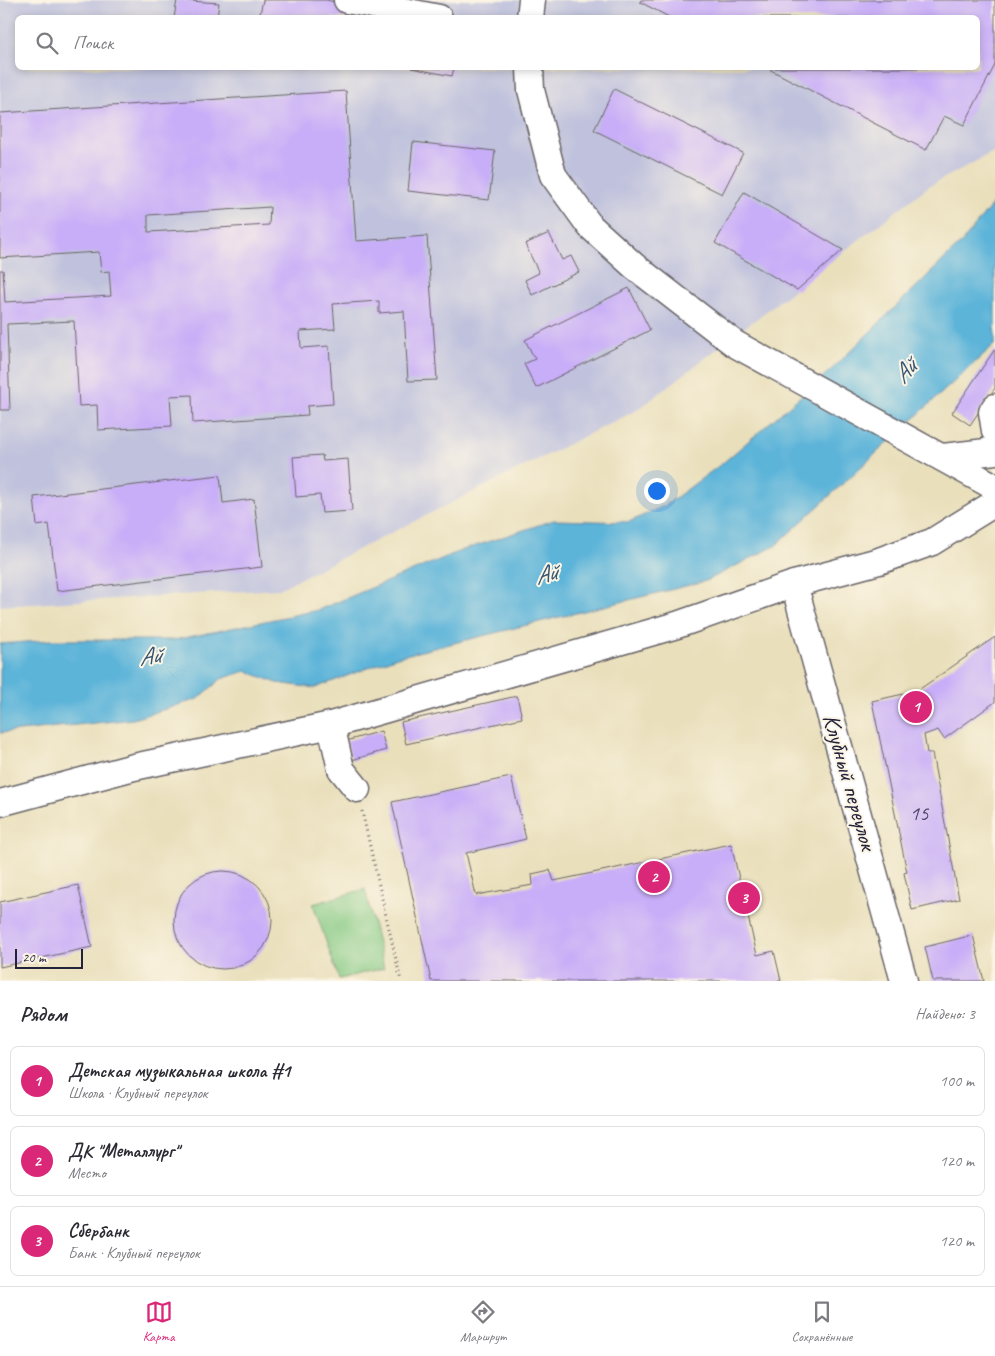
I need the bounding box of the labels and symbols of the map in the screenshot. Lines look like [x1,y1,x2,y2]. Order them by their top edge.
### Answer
water label: Ай [885,348,928,390]
your location [644,478,670,504]
water label: Ай [531,555,565,592]
water label: Ай [137,638,168,673]
pin: 1 [900,688,932,726]
street label: Клубный переулок [816,711,884,856]
house number: 15 [910,800,930,826]
pin: 2 [638,858,670,896]
pin: 3 [728,879,760,917]
scale bar [15,946,82,969]

